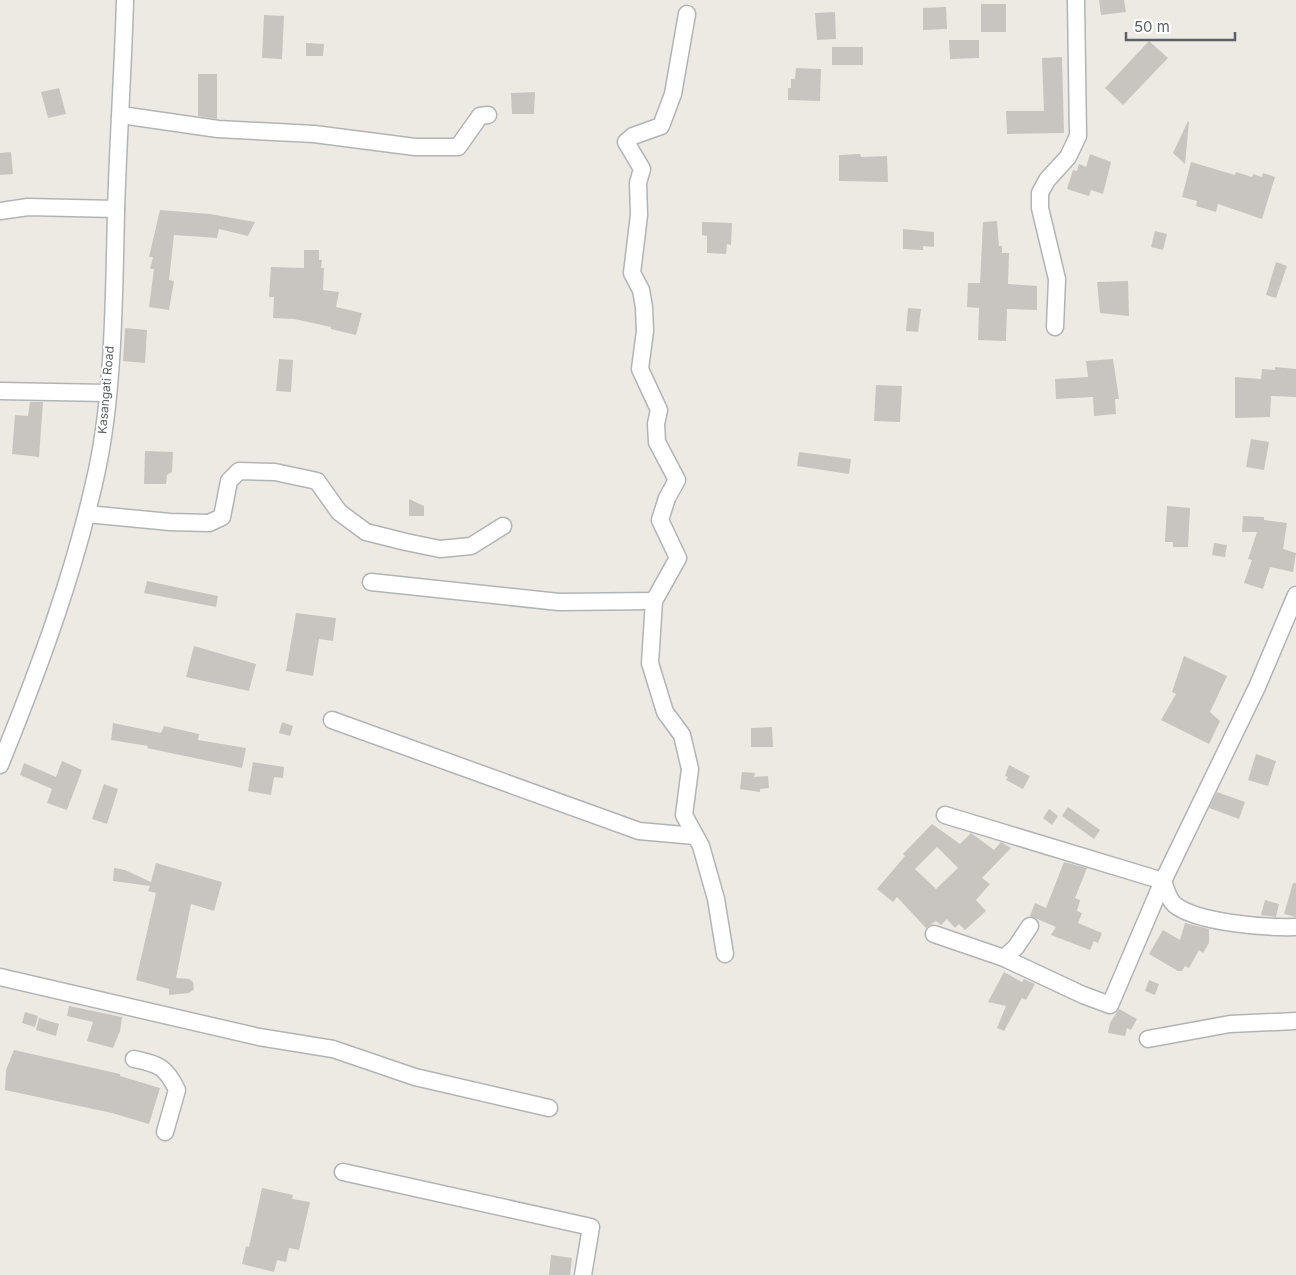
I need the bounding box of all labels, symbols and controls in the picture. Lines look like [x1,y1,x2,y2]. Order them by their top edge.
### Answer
scale bar [1126,10,1235,42]
text: 50 m [1134,17,1170,36]
street label: Kasangati Road [94,345,117,435]

